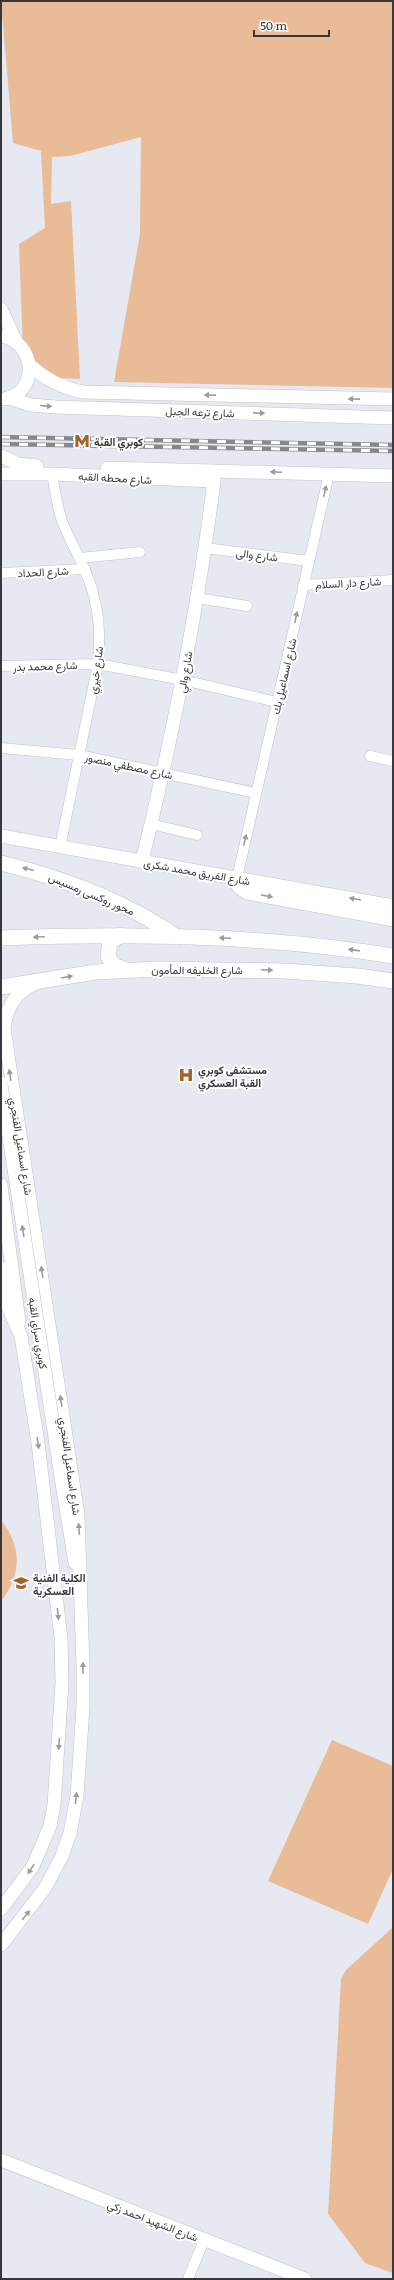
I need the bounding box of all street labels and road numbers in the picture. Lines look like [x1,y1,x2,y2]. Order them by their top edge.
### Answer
street label: شارع ترعه الجبل [165,402,235,421]
street label: شارع محطه القبه [78,467,153,488]
street label: شارع والى [235,543,279,566]
street label: شارع الحداد [17,562,69,581]
street label: شارع دار السلام [314,572,382,593]
street label: شارع اسماعيل بك [266,636,301,716]
street label: شارع خيري [84,645,109,695]
street label: شارع والي [172,650,199,695]
street label: شارع محمد بدر [11,656,78,675]
street label: شارع مصطفي منصور [82,748,175,785]
street label: شارع الفريق محمد شكرى [142,854,252,889]
street label: محور روكسى رمسيس [47,868,138,918]
street label: شارع الخليفه المأمون [151,961,243,978]
street label: شارع اسماعيل الفنجري [3,1096,38,1197]
street label: كوبري سراي القبه [22,1296,53,1371]
street label: شارع اسماعيل الفنجري [53,1416,86,1517]
street label: شارع الشهيد احمد زكي [104,2195,201,2248]

